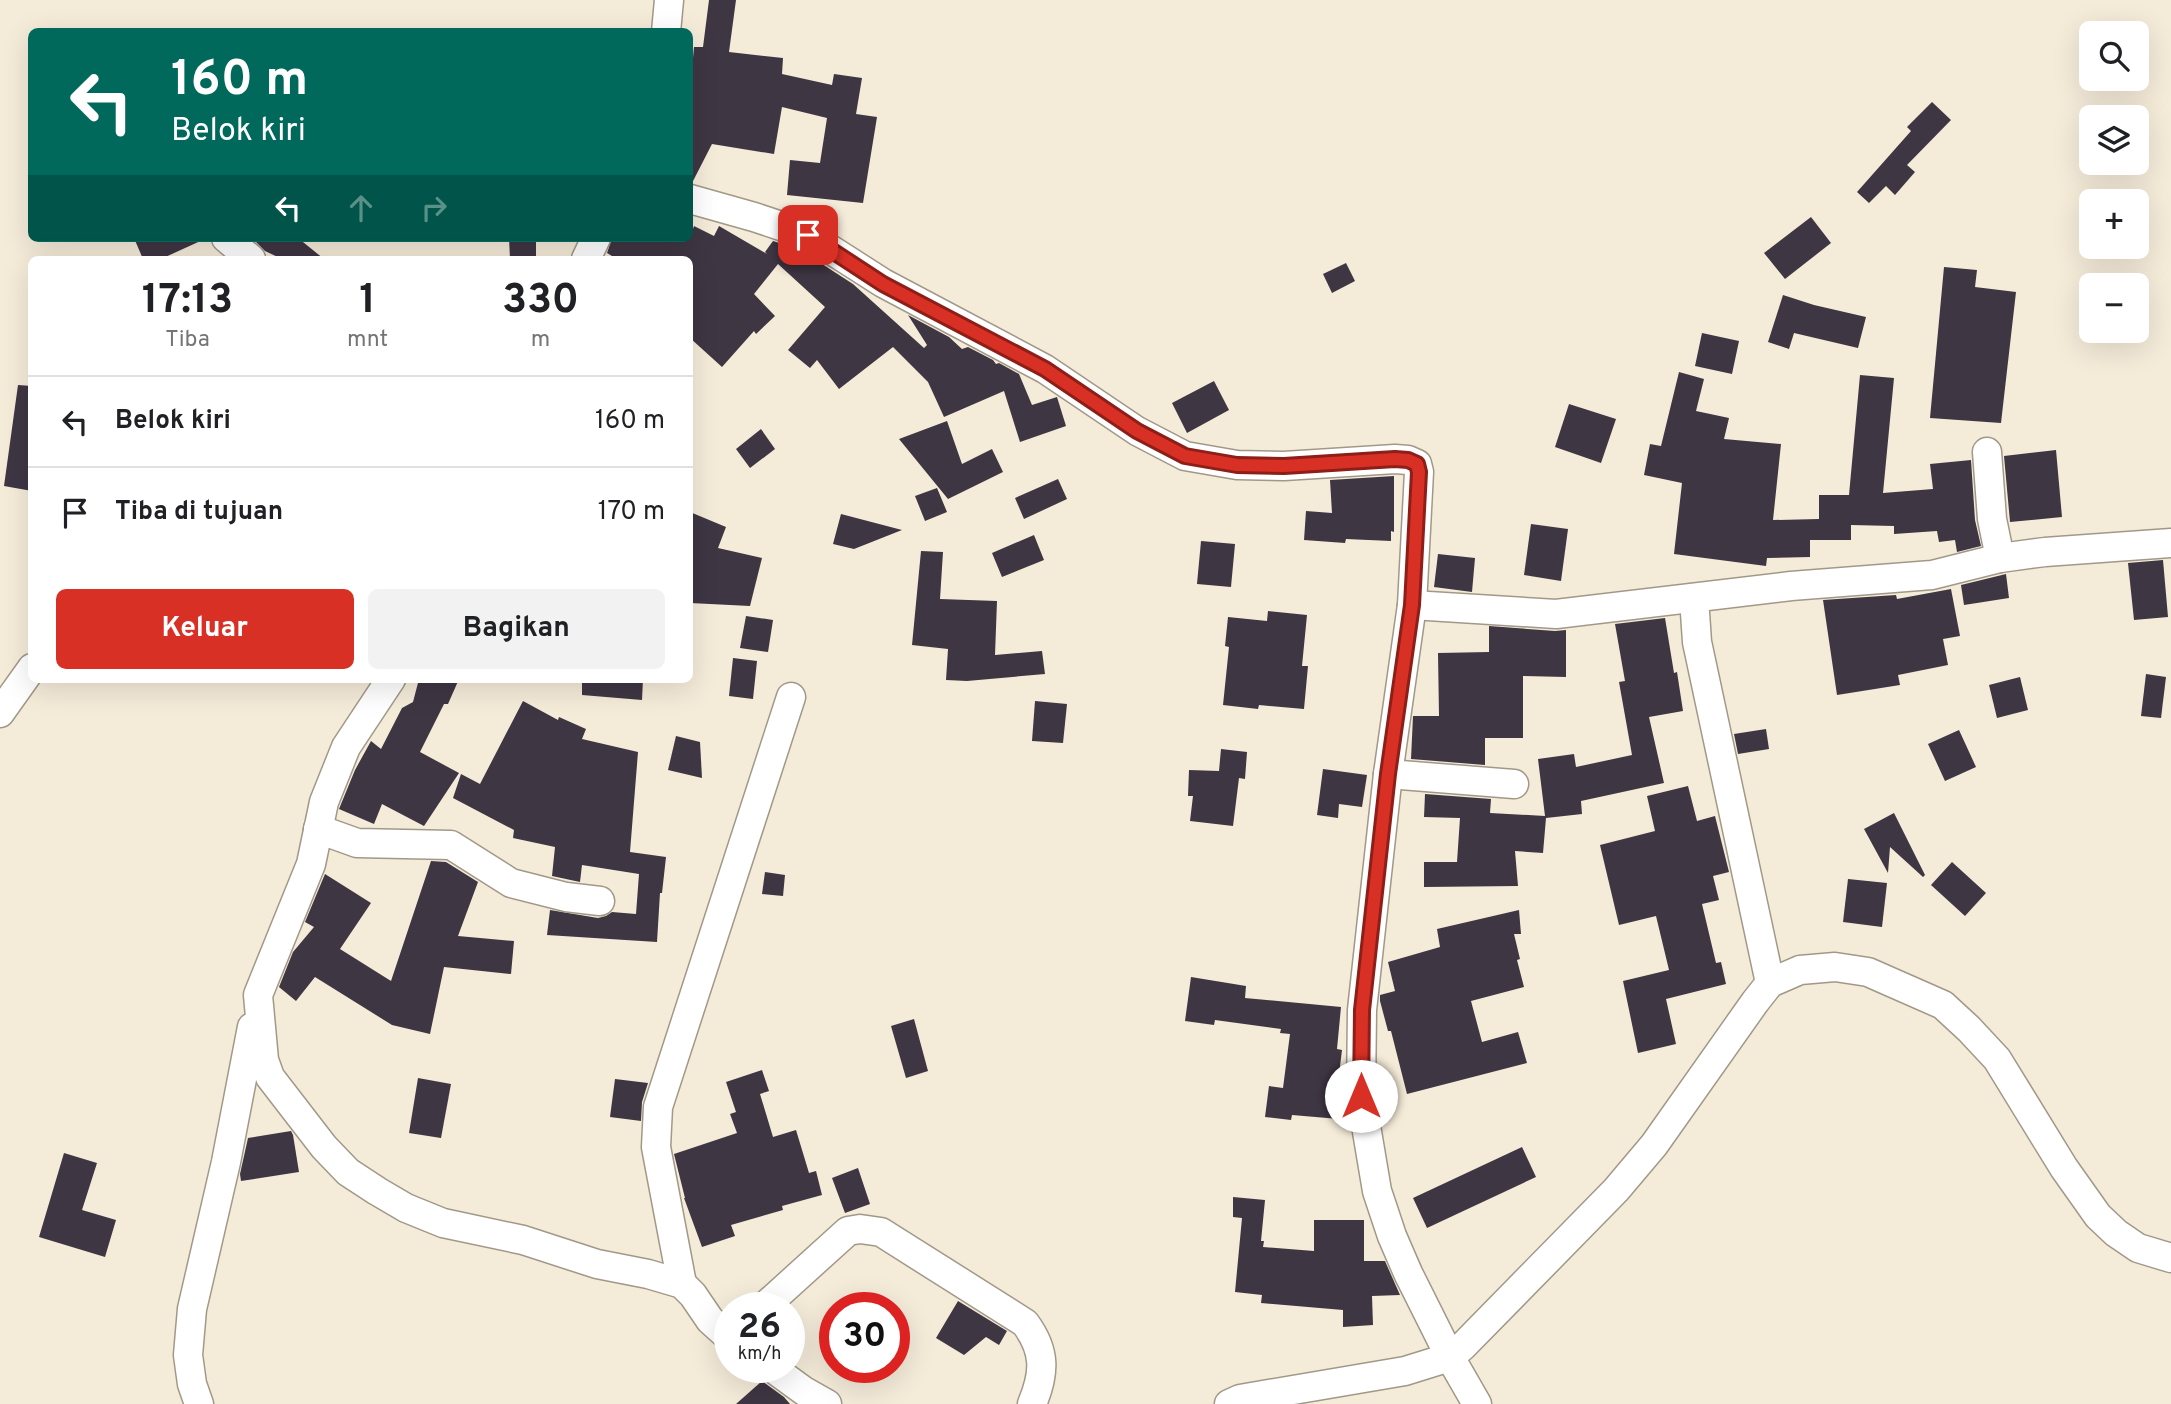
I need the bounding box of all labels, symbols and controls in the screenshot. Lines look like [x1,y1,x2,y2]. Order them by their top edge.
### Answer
map controls [2079,21,2149,343]
button: search [2079,21,2149,91]
text: 160 m [171,51,308,113]
icon: left [56,56,147,147]
button: layers [2079,105,2149,175]
text: Belok kiri [171,112,306,152]
icon: left [269,189,307,227]
icon: ahead [342,189,380,227]
icon: right [415,189,453,227]
button: + [2079,189,2149,259]
pin [778,205,838,265]
icon: arrive [789,216,827,254]
button: − [2079,273,2149,343]
text: 17:13 [142,275,233,328]
text: 1 [359,275,376,328]
text: 330 [502,275,579,328]
text: Tiba [165,326,210,355]
text: mnt [347,326,388,355]
text: m [531,326,550,355]
icon: left [56,403,94,441]
text: Belok kiri [115,405,231,438]
text: 160 m [595,405,665,438]
icon: arrive [56,494,94,532]
text: Tiba di tujuan [115,496,283,529]
text: 170 m [598,496,665,529]
button: Keluar [56,589,354,669]
button: Bagikan [368,589,665,669]
position arrow [1324,1059,1398,1133]
speed limit sign: 30 [819,1292,910,1383]
text: 26 [738,1306,781,1350]
text: km/h [738,1343,781,1366]

